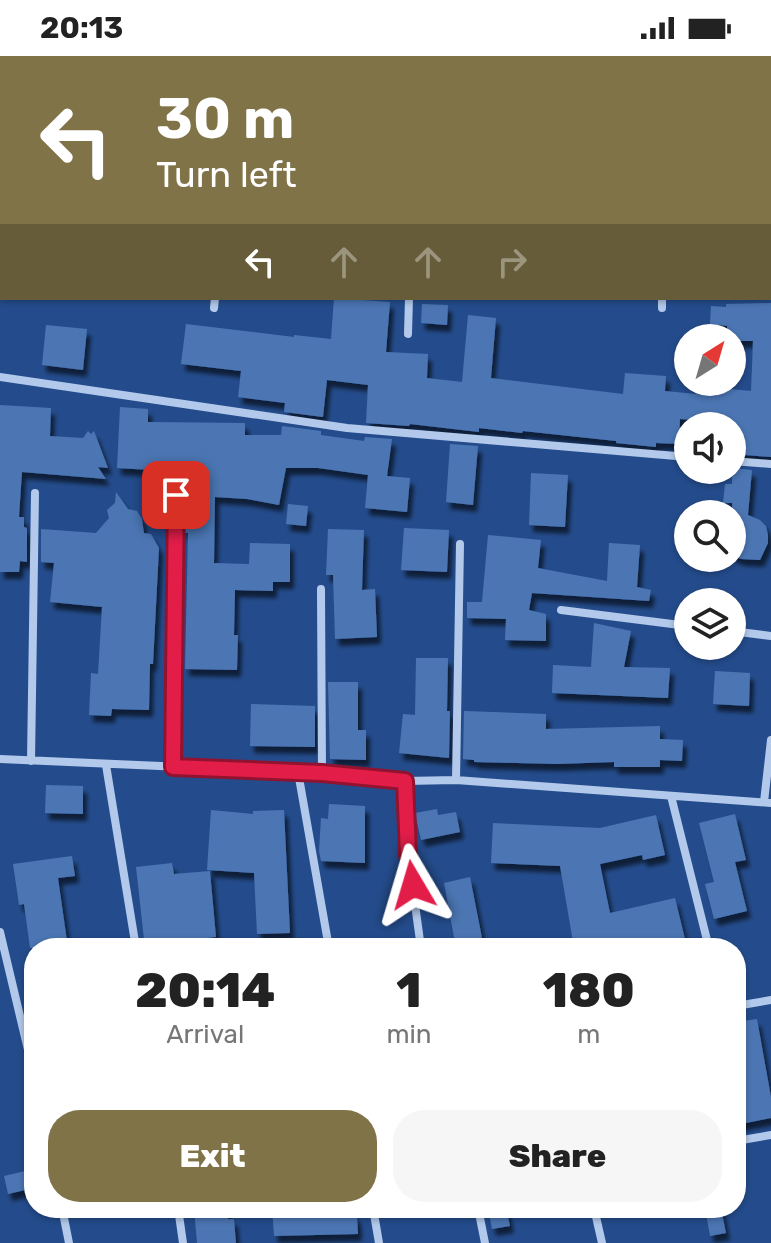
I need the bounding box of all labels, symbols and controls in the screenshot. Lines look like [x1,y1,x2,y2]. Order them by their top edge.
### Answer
text: 20:13 [40,10,123,46]
text: 30 m [156,86,294,152]
icon: left [24,88,128,192]
text: Turn left [156,153,297,196]
icon: left [238,240,282,284]
icon: ahead [322,240,366,284]
icon: ahead [406,240,450,284]
icon: right [490,240,534,284]
north arrow [674,324,746,396]
map controls [674,324,746,660]
button: sound [674,412,746,484]
pin [142,461,210,529]
icon: arrive [154,473,198,517]
button: search [674,500,746,572]
button: layers [674,588,746,660]
position arrow [371,843,455,927]
text: 20:14 [135,962,275,1019]
text: 1 [396,962,422,1019]
text: 180 [543,962,635,1019]
text: Arrival [166,1019,244,1050]
text: min [386,1019,432,1050]
text: m [577,1019,600,1050]
button: Exit [48,1110,377,1202]
button: Share [393,1110,722,1202]

